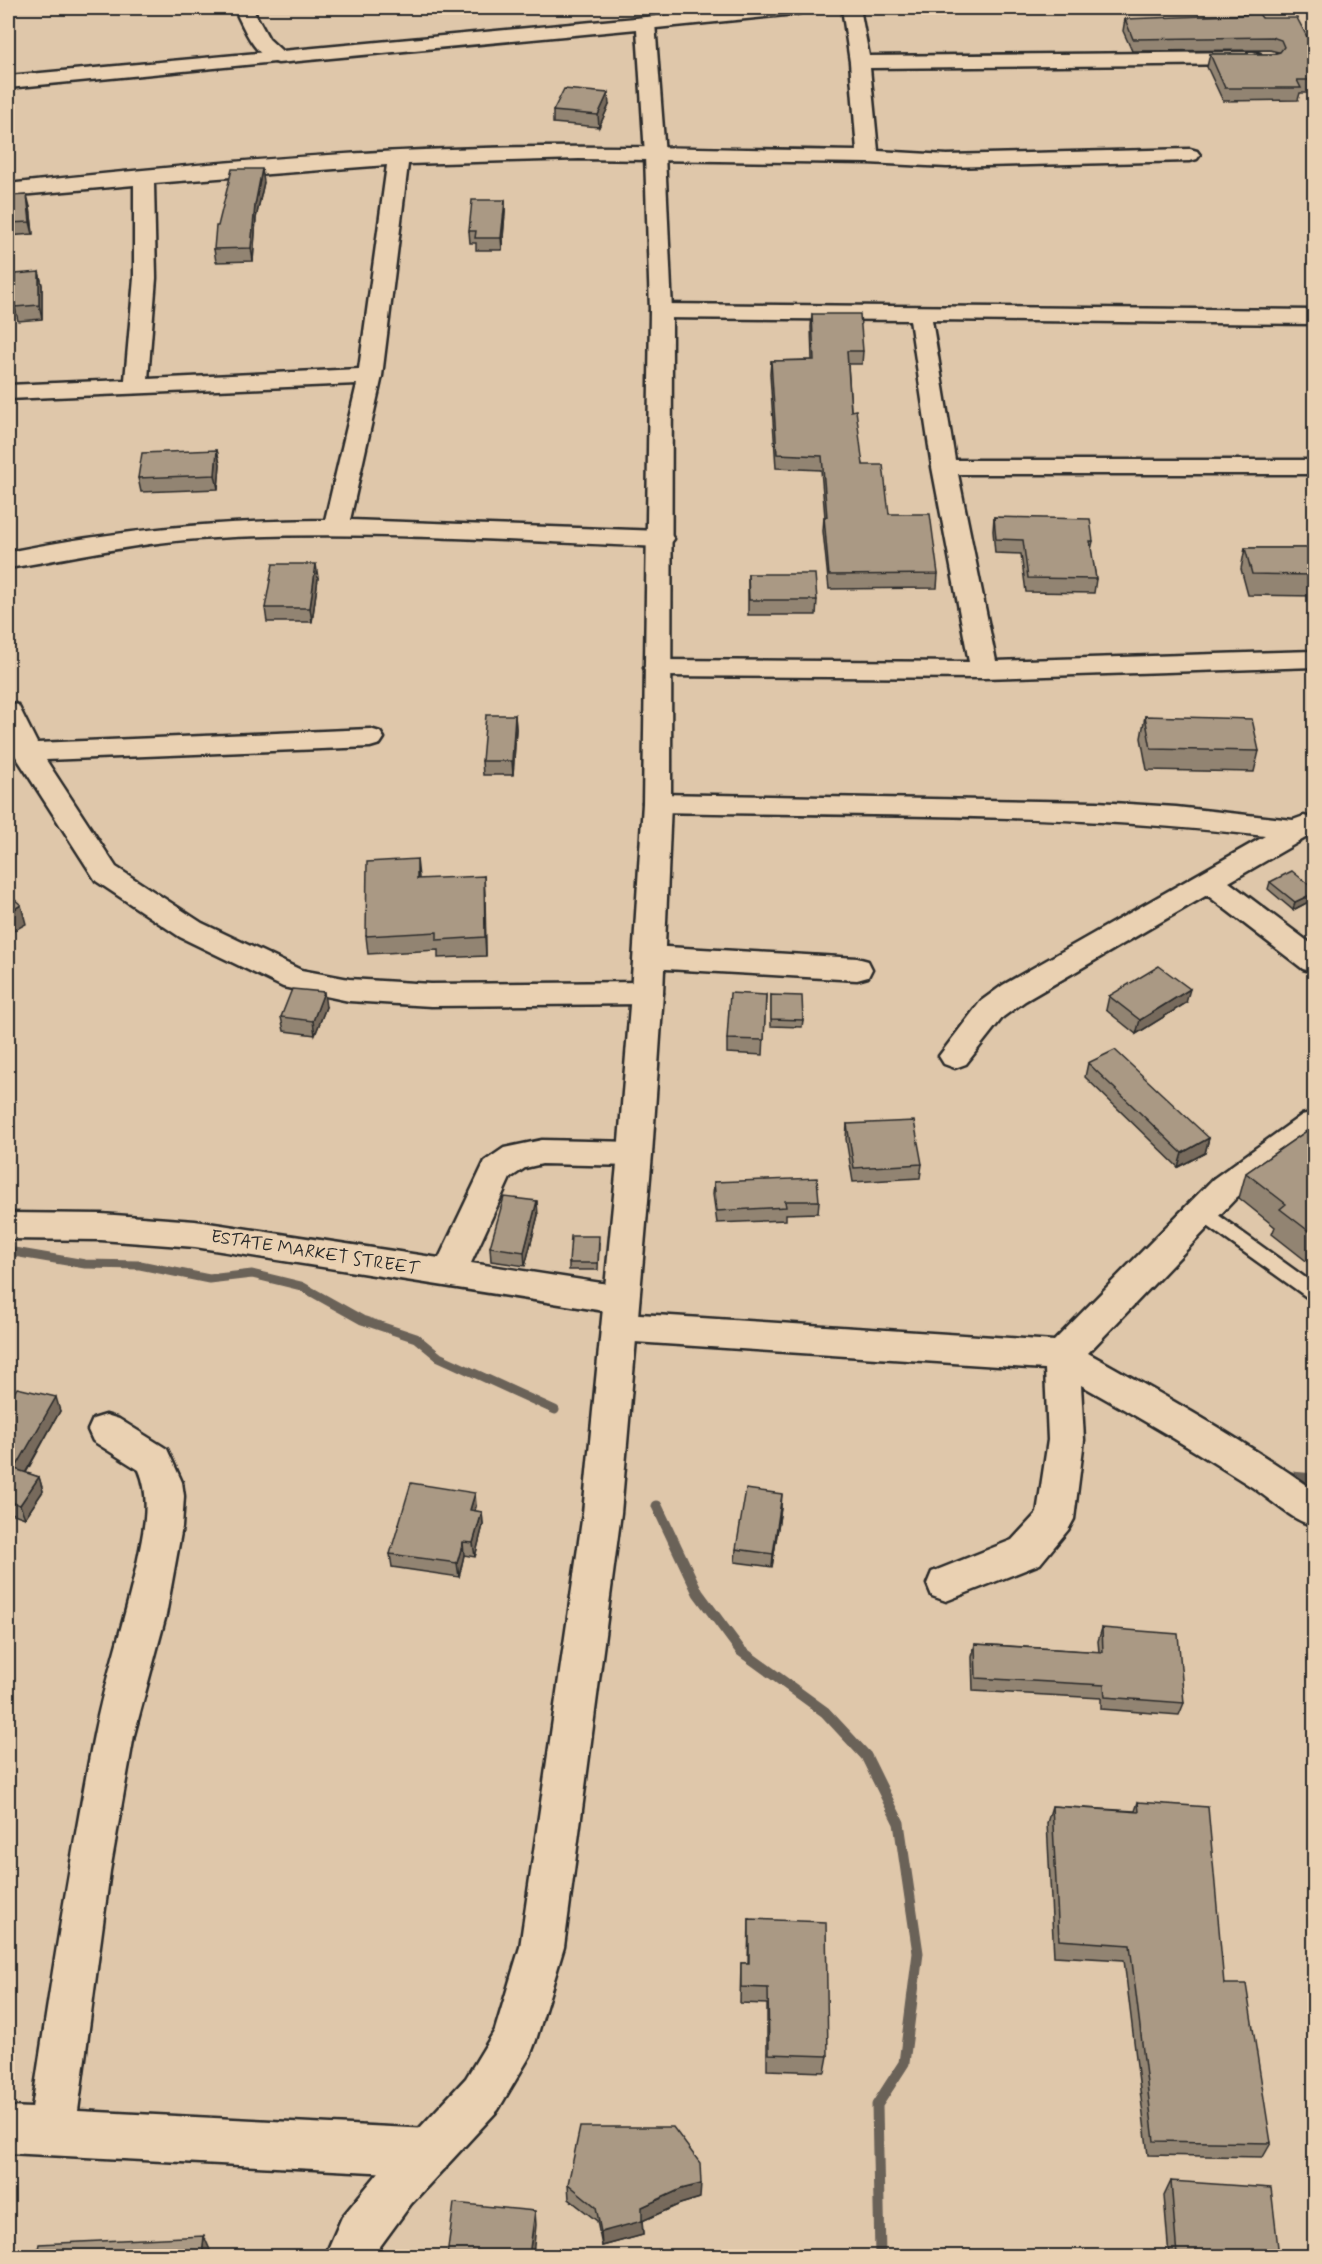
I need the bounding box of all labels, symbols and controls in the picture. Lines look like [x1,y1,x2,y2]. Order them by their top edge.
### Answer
street label: ESTATE MARKET STREET [209,1225,422,1281]

